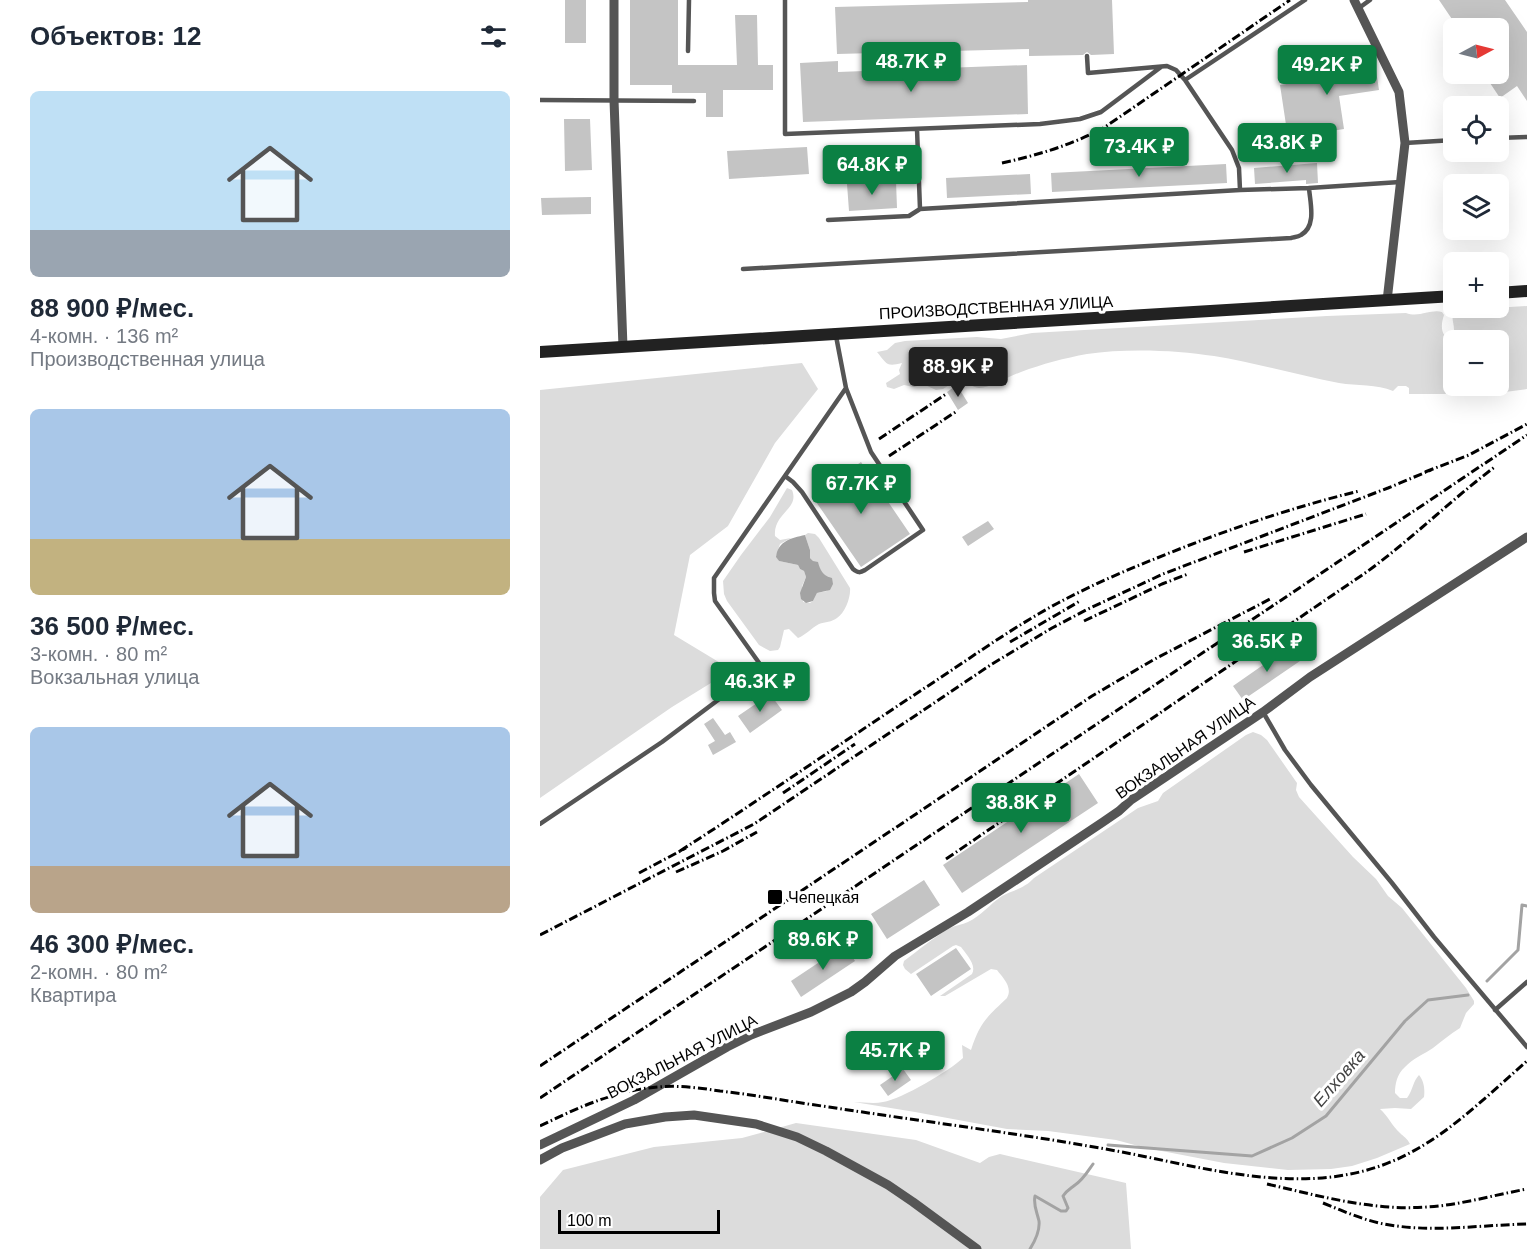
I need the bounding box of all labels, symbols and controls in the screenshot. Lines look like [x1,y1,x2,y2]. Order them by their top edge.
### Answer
north arrow [1443,18,1509,84]
map controls [1443,18,1509,396]
icon: filters [477,20,510,53]
text: Объектов: 12 [30,21,201,51]
pin: 48.7K ₽ [856,42,966,93]
pin: 49.2K ₽ [1272,45,1382,96]
text: 48.7K ₽ [876,50,946,72]
text: 49.2K ₽ [1292,53,1362,75]
button: locate [1443,96,1509,162]
pin: 43.8K ₽ [1232,123,1342,174]
pin: 73.4K ₽ [1084,127,1194,178]
icon: home [216,130,324,238]
text: 43.8K ₽ [1252,131,1322,153]
text: 73.4K ₽ [1104,135,1174,157]
pin: 64.8K ₽ [817,145,927,196]
text: 64.8K ₽ [837,153,907,175]
button: layers [1443,174,1509,240]
button: + [1443,252,1509,318]
text: 88 900 ₽/мес. [30,293,194,323]
street label: ПРОИЗВОДСТВЕННАЯ УЛИЦА [878,293,1114,322]
text: 4-комн. · 136 m² [30,325,178,347]
button: − [1443,330,1509,396]
pin: 88.9K ₽ [903,347,1013,398]
text: Производственная улица [30,348,265,370]
text: 88.9K ₽ [923,355,993,377]
icon: home [216,448,324,556]
pin: 67.7K ₽ [806,464,916,515]
text: 67.7K ₽ [826,472,896,494]
text: 36 500 ₽/мес. [30,611,194,641]
pin: 36.5K ₽ [1212,622,1322,673]
text: 36.5K ₽ [1232,630,1302,652]
text: 3-комн. · 80 m² [30,643,167,665]
pin: 46.3K ₽ [705,662,815,713]
text: Вокзальная улица [30,666,199,688]
text: 46.3K ₽ [725,670,795,692]
street label: ВОКЗАЛЬНАЯ УЛИЦА [1113,693,1258,802]
icon: home [216,766,324,874]
pin: 38.8K ₽ [966,783,1076,834]
text: 38.8K ₽ [986,791,1056,813]
marker: Чепецкая [766,888,784,906]
place label: Чепецкая [788,889,859,906]
pin: 89.6K ₽ [768,920,878,971]
text: 89.6K ₽ [788,928,858,950]
text: 46 300 ₽/мес. [30,929,194,959]
text: 2-комн. · 80 m² [30,961,167,983]
text: Квартира [30,984,116,1006]
street label: ВОКЗАЛЬНАЯ УЛИЦА [605,1011,760,1102]
pin: 45.7K ₽ [840,1031,950,1082]
text: 45.7K ₽ [860,1039,930,1061]
water label: Елховка [1309,1045,1369,1111]
scale bar [558,1207,720,1234]
text: 100 m [567,1212,611,1229]

